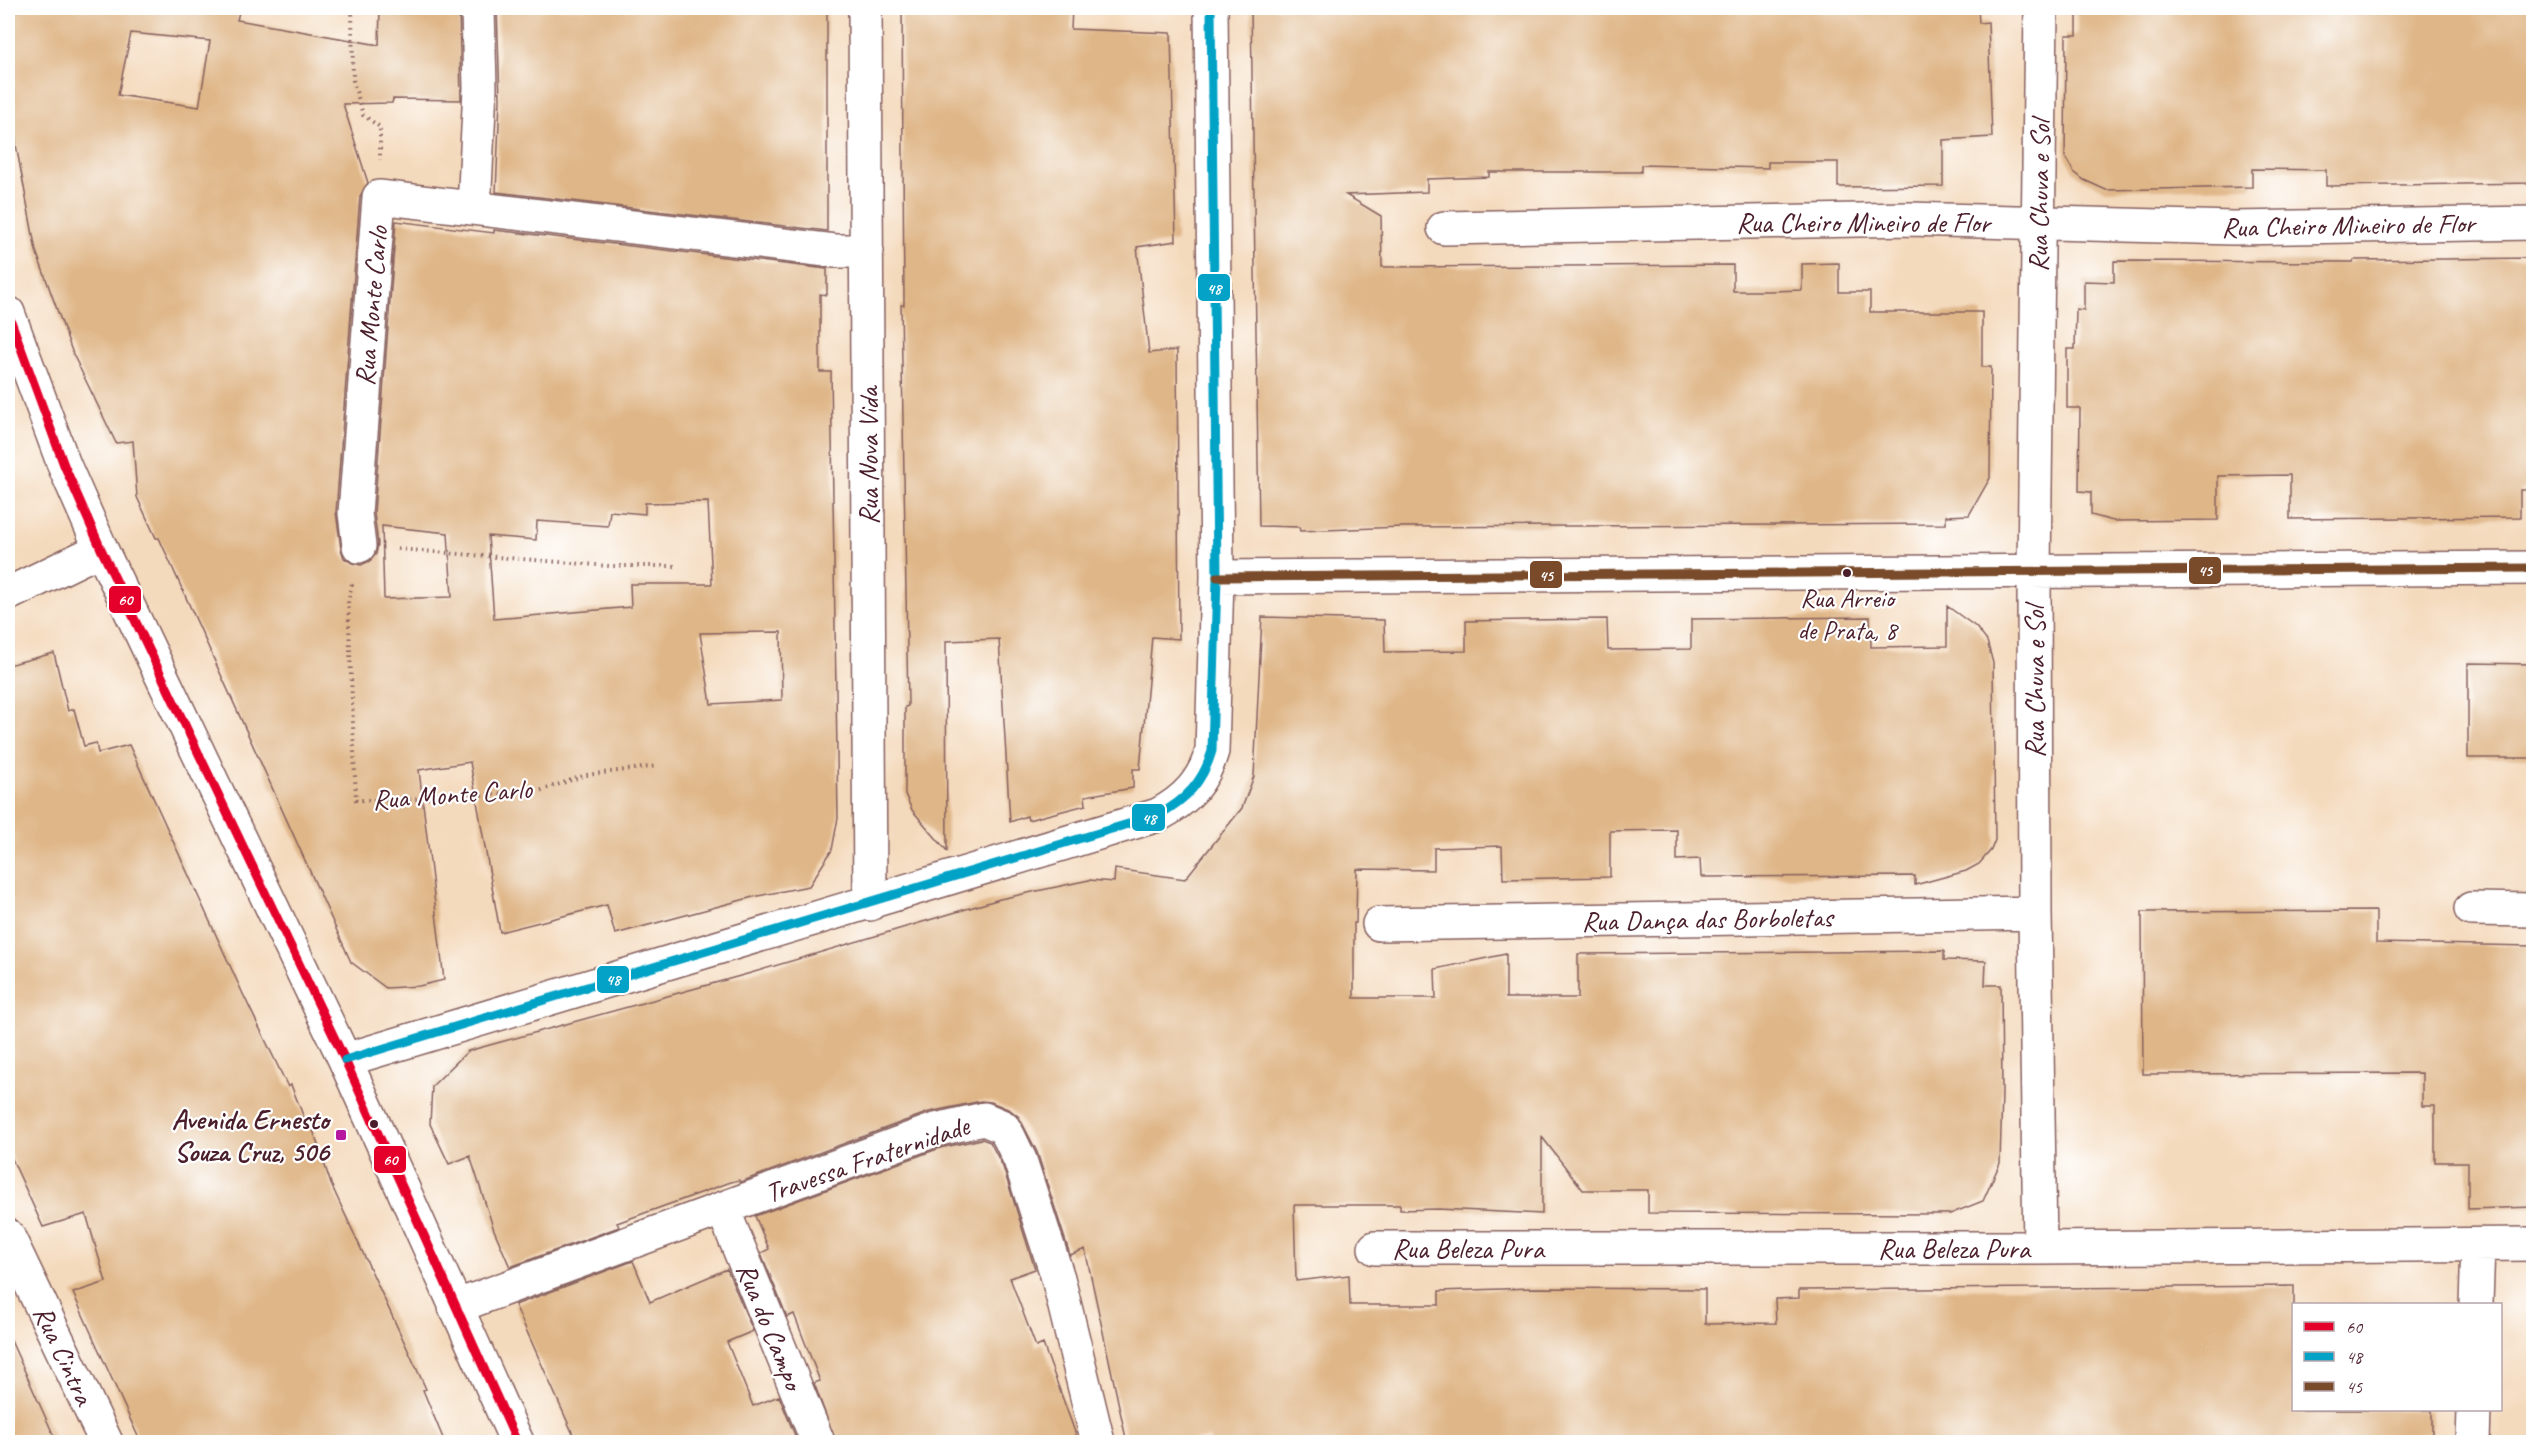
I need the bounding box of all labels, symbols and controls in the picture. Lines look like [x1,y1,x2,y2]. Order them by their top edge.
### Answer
street label: Rua Chuva e Sol [2020,115,2058,272]
street label: Rua Cheiro Mineiro de Flor [1736,205,1993,240]
street label: Rua Cheiro Mineiro de Flor [2221,205,2478,245]
street label: Rua Monte Carlo [347,223,396,387]
line badge: 48 [1197,273,1231,302]
text: 48 [1207,279,1223,299]
street label: Rua Nova Vida [851,385,886,525]
line badge: 45 [2188,556,2222,585]
line badge: 45 [1529,560,1563,589]
text: 45 [2198,561,2214,581]
text: 45 [1539,566,1555,586]
marker: Rua Arreio de Prata, 8 [1841,567,1853,579]
place label: Rua Arreio de Prata, 8 [1797,582,1899,647]
line badge: 60 [108,585,142,614]
text: 60 [118,590,134,610]
street label: Rua Chuva e Sol [2017,601,2052,758]
street label: Rua Monte Carlo [371,771,535,817]
line badge: 48 [1131,803,1166,832]
text: 48 [1142,809,1158,829]
street label: Rua Dança das Borboletas [1581,899,1835,939]
line badge: 48 [596,965,630,994]
text: 48 [606,970,622,990]
place label: Avenida Ernesto Souza Cruz, 506 [172,1102,332,1169]
street label: Travessa Fraternidade [761,1107,975,1210]
unlabelled marker [368,1118,380,1130]
marker: Avenida Ernesto Souza Cruz, 506 [334,1128,348,1142]
line badge: 60 [373,1145,407,1174]
text: 60 [383,1150,399,1170]
street label: Rua Beleza Pura [1392,1231,1546,1266]
street label: Rua Beleza Pura [1878,1231,2032,1266]
street label: Rua do Campo [729,1258,812,1397]
street label: Rua Cintra [26,1300,103,1412]
legend [2292,1303,2502,1411]
text: 60 [2346,1316,2364,1338]
text: 48 [2346,1346,2364,1368]
text: 45 [2346,1376,2363,1398]

